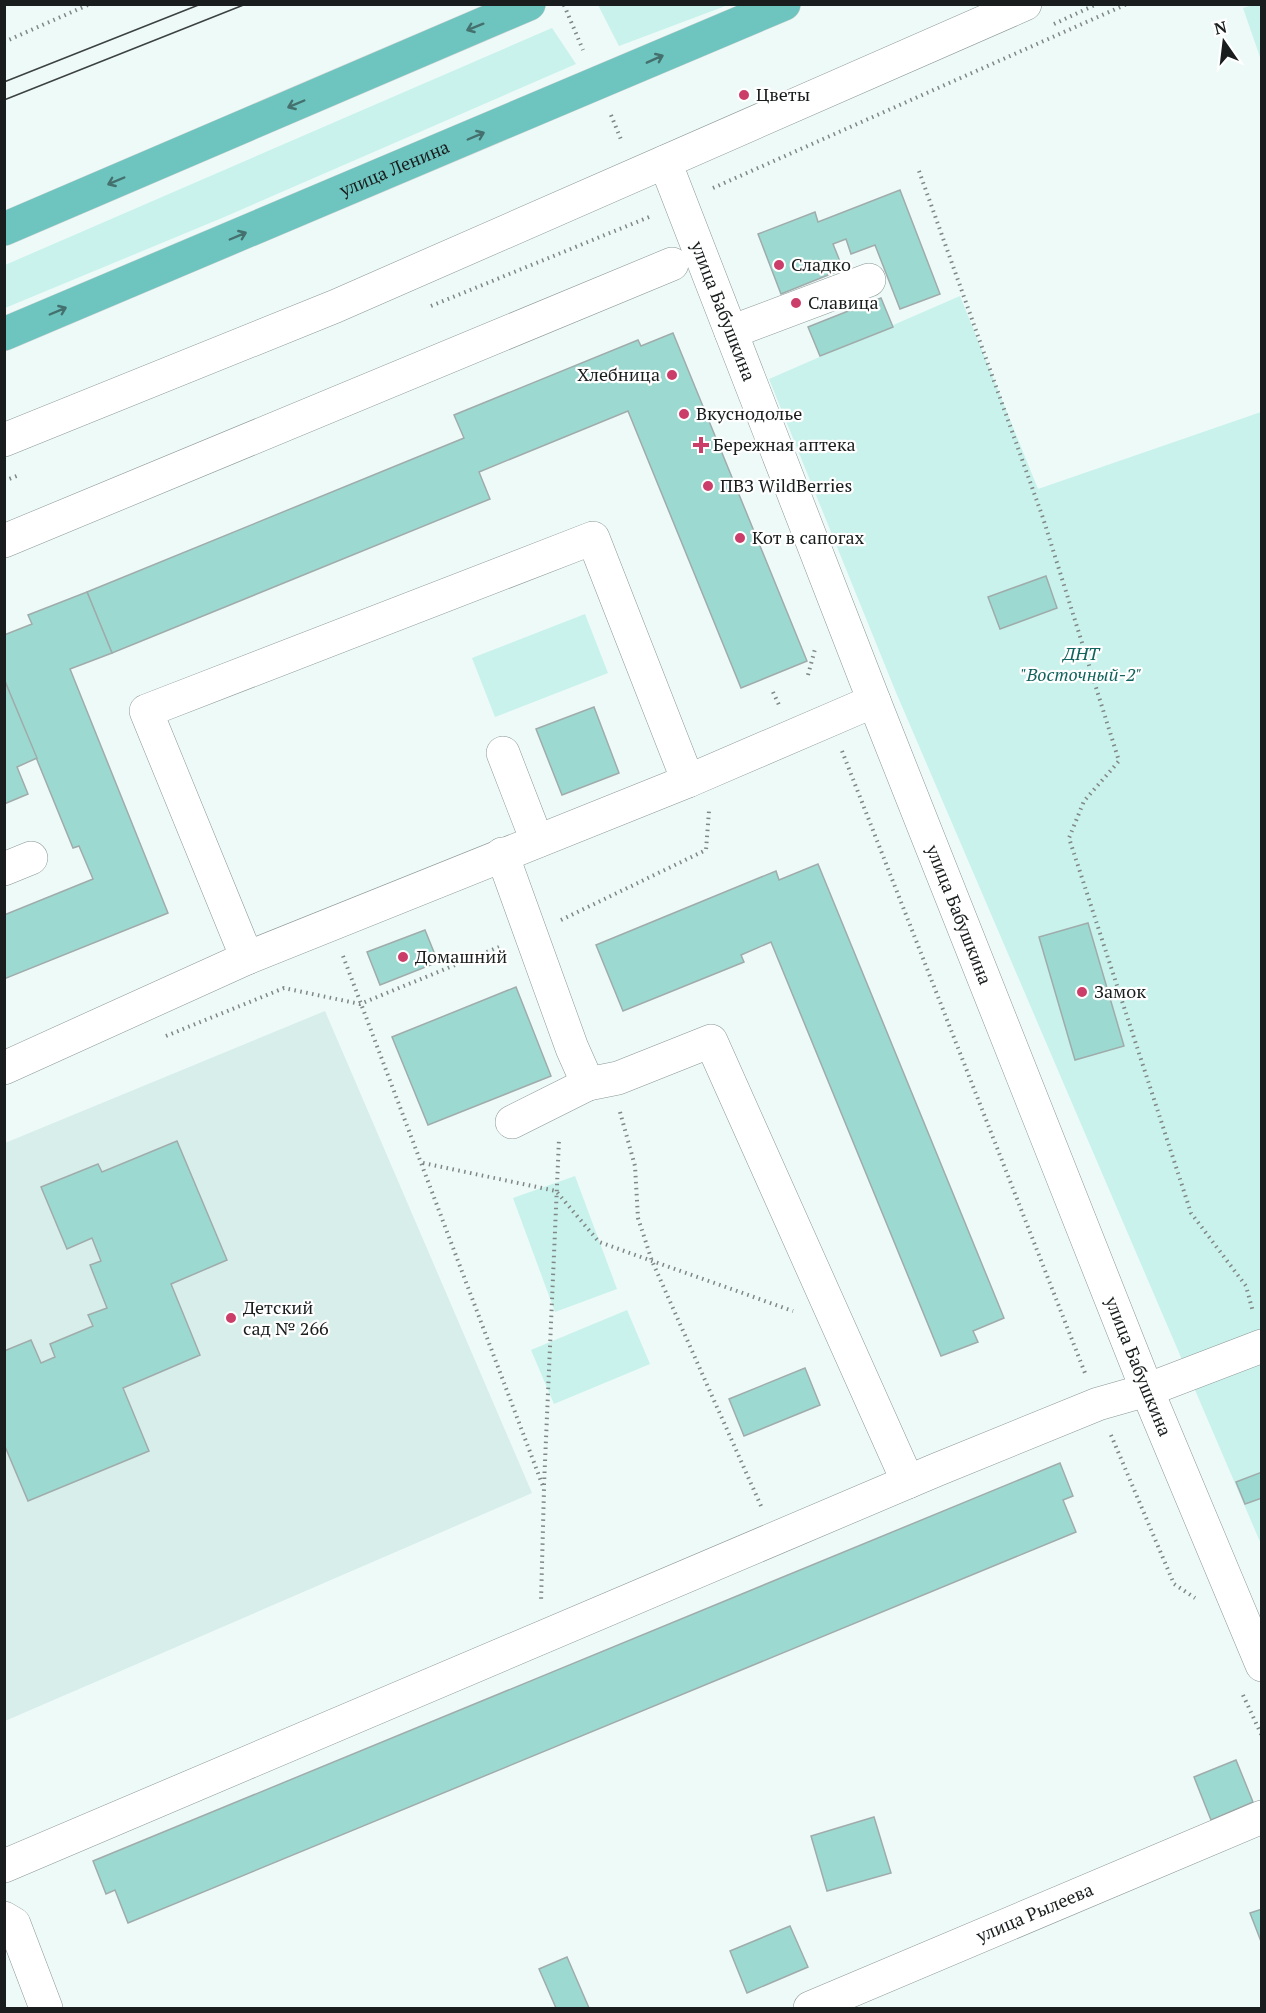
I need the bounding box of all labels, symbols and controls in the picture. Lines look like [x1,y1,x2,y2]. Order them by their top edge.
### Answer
north arrow [1194,12,1254,72]
text: N [1212,15,1229,40]
one-way arrow [466,22,485,33]
one-way arrow [646,53,664,65]
place label: Цветы [756,82,810,106]
marker: Цветы [737,88,751,102]
one-way arrow [287,98,305,110]
one-way arrow [466,130,485,141]
street label: улица Ленина [335,134,453,202]
one-way arrow [108,176,126,187]
one-way arrow [229,230,247,241]
street label: улица Бабушкина [685,236,762,384]
place label: Сладко [791,252,851,276]
marker: Сладко [772,258,786,272]
place label: Славица [808,290,879,314]
marker: Славица [789,296,803,310]
one-way arrow [49,305,67,316]
place label: Хлебница [577,362,660,386]
marker: Хлебница [665,368,679,382]
place label: Вкуснодолье [696,401,802,425]
marker: Вкуснодолье [677,407,691,421]
place label: Бережная аптека [713,432,856,456]
marker: Бережная аптека [694,438,708,452]
place label: ПВЗ WildBerries [720,473,852,497]
marker: ПВЗ WildBerries [701,479,715,493]
place label: Кот в сапогах [752,525,865,549]
marker: Кот в сапогах [733,531,747,545]
park label: ДНТ "Восточный-2" [1020,641,1142,686]
street label: улица Бабушкина [921,840,998,988]
place label: Домашний [415,944,507,968]
marker: Домашний [396,950,410,964]
place label: Замок [1094,979,1146,1003]
marker: Замок [1075,985,1089,999]
street label: улица Бабушкина [1100,1292,1178,1439]
place label: Детский сад № 266 [243,1295,329,1340]
marker: Детский сад № 266 [224,1311,238,1325]
street label: улица Рылеева [971,1877,1096,1948]

